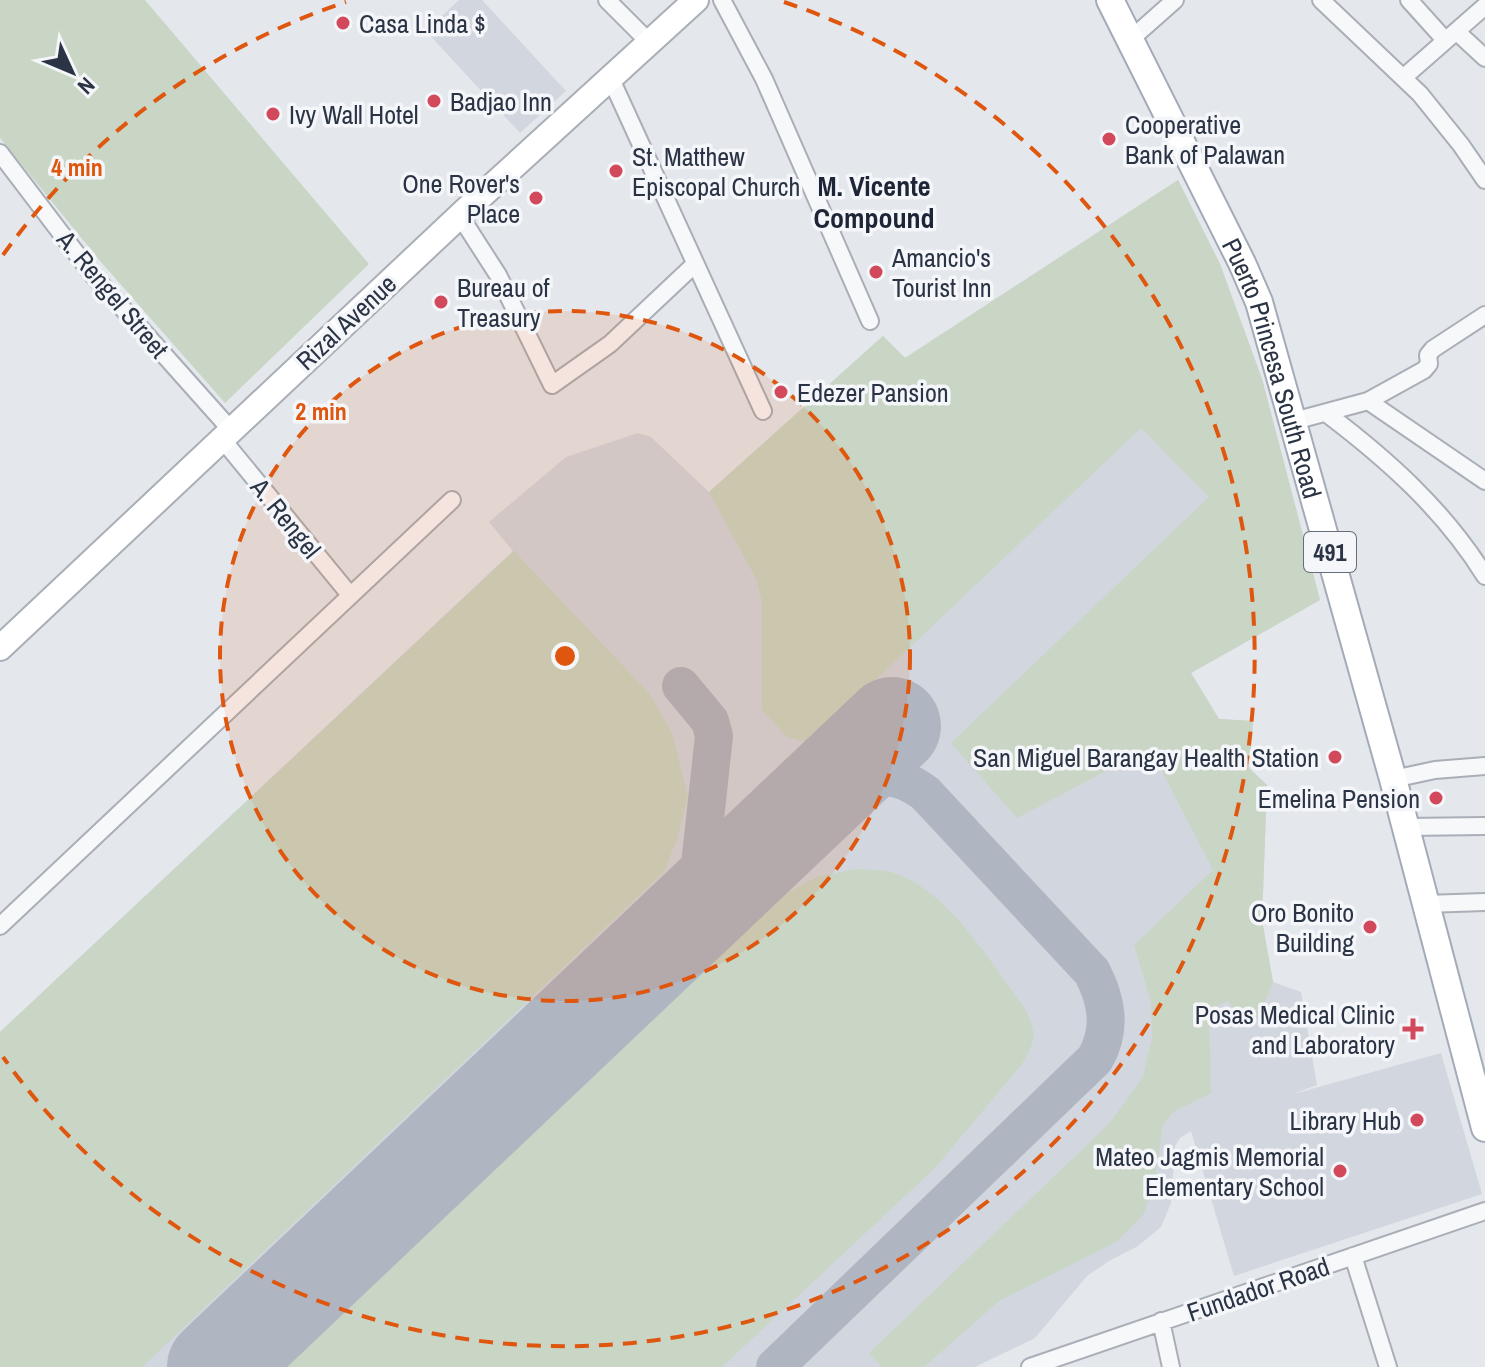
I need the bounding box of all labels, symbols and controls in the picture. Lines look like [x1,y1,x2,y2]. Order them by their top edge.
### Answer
place label: Casa Linda $ [359,6,486,41]
marker: Casa Linda $ [334,14,352,32]
north arrow [32,32,112,112]
text: N [71,71,102,101]
place label: Badjao Inn [450,84,552,119]
marker: Badjao Inn [425,92,443,110]
place label: Ivy Wall Hotel [289,97,419,132]
marker: Ivy Wall Hotel [264,105,282,123]
place label: Cooperative Bank of Palawan [1125,107,1285,172]
marker: Cooperative Bank of Palawan [1100,130,1118,148]
place label: St. Matthew Episcopal Church [632,139,800,204]
text: 4 min [51,151,103,183]
marker: St. Matthew Episcopal Church [607,162,625,180]
place label: One Rover's Place [402,166,520,231]
district label: M. Vicente Compound [813,167,935,237]
marker: One Rover's Place [527,189,545,207]
street label: A. Rengel Street [49,222,177,365]
street label: Puerto Princesa South Road [1215,232,1331,502]
place label: Amancio's Tourist Inn [891,240,992,305]
marker: Amancio's Tourist Inn [867,263,885,281]
street label: Rizal Avenue [288,266,404,378]
place label: Bureau of Treasury [457,270,550,335]
marker: Bureau of Treasury [432,293,450,311]
place label: Edezer Pansion [797,375,949,410]
marker: Edezer Pansion [772,383,790,401]
text: 2 min [295,395,347,427]
street label: A. Rengel [242,470,329,565]
road number: 491 [1304,532,1356,572]
centre of rings [551,642,579,670]
place label: San Miguel Barangay Health Station [973,740,1319,775]
marker: San Miguel Barangay Health Station [1326,748,1344,766]
place label: Emelina Pension [1258,781,1420,816]
marker: Emelina Pension [1427,789,1445,807]
place label: Oro Bonito Building [1251,895,1354,960]
marker: Oro Bonito Building [1361,918,1379,936]
place label: Posas Medical Clinic and Laboratory [1195,997,1395,1062]
marker: Posas Medical Clinic and Laboratory [1402,1018,1424,1040]
place label: Library Hub [1290,1103,1401,1138]
marker: Library Hub [1408,1111,1426,1129]
place label: Mateo Jagmis Memorial Elementary School [1095,1139,1324,1204]
marker: Mateo Jagmis Memorial Elementary School [1331,1162,1349,1180]
street label: Fundador Road [1182,1248,1334,1330]

